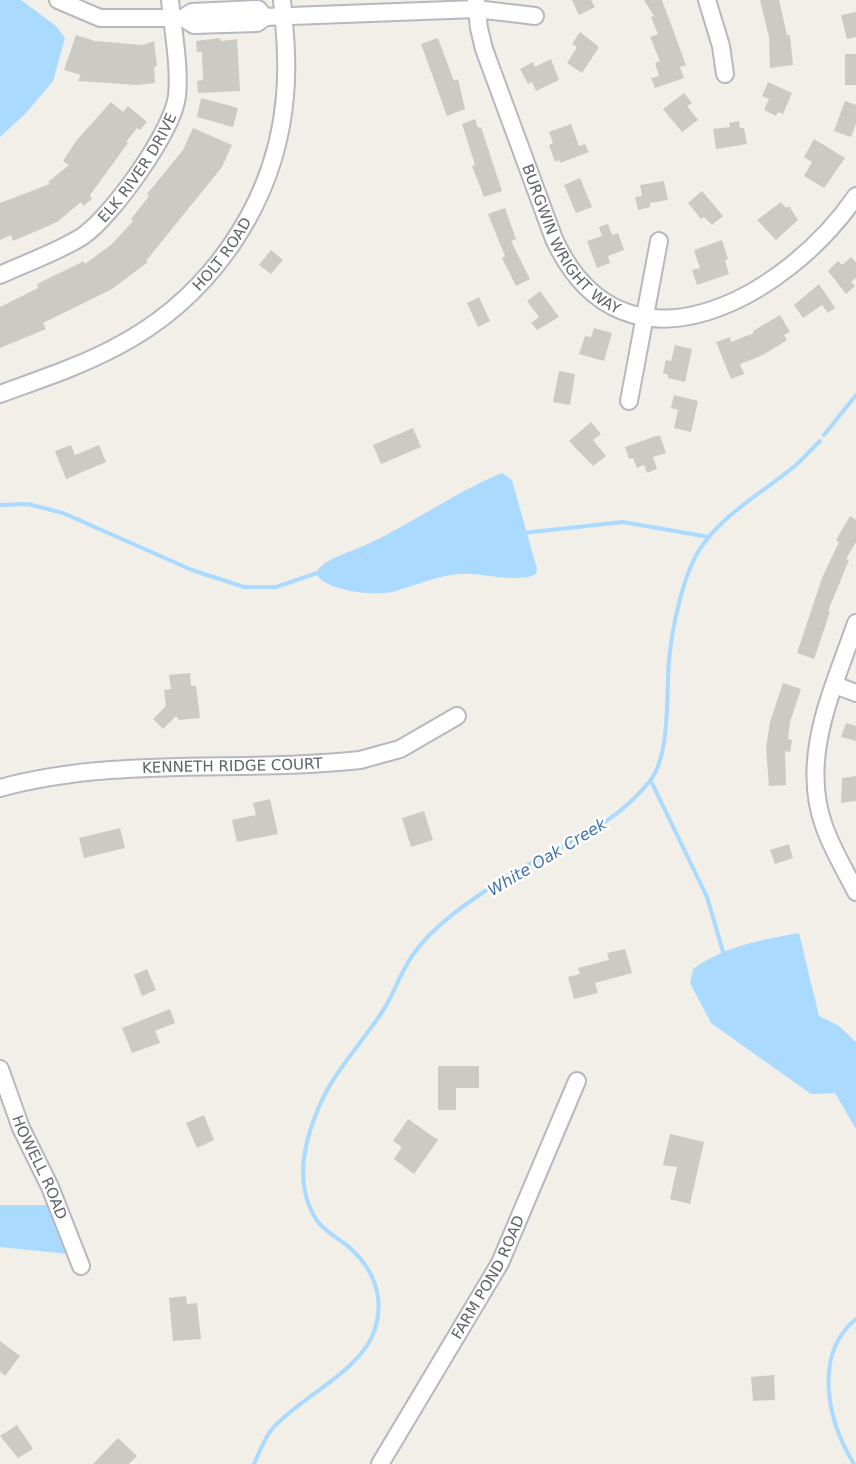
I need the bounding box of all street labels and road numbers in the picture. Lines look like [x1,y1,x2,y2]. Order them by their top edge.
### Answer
street label: ELK RIVER DRIVE [94,110,180,226]
street label: BURGWIN WRIGHT WAY [518,162,624,318]
street label: HOLT ROAD [189,214,255,295]
street label: KENNETH RIDGE COURT [142,754,324,777]
street label: HOWELL ROAD [8,1113,71,1222]
street label: FARM POND ROAD [448,1213,528,1342]

